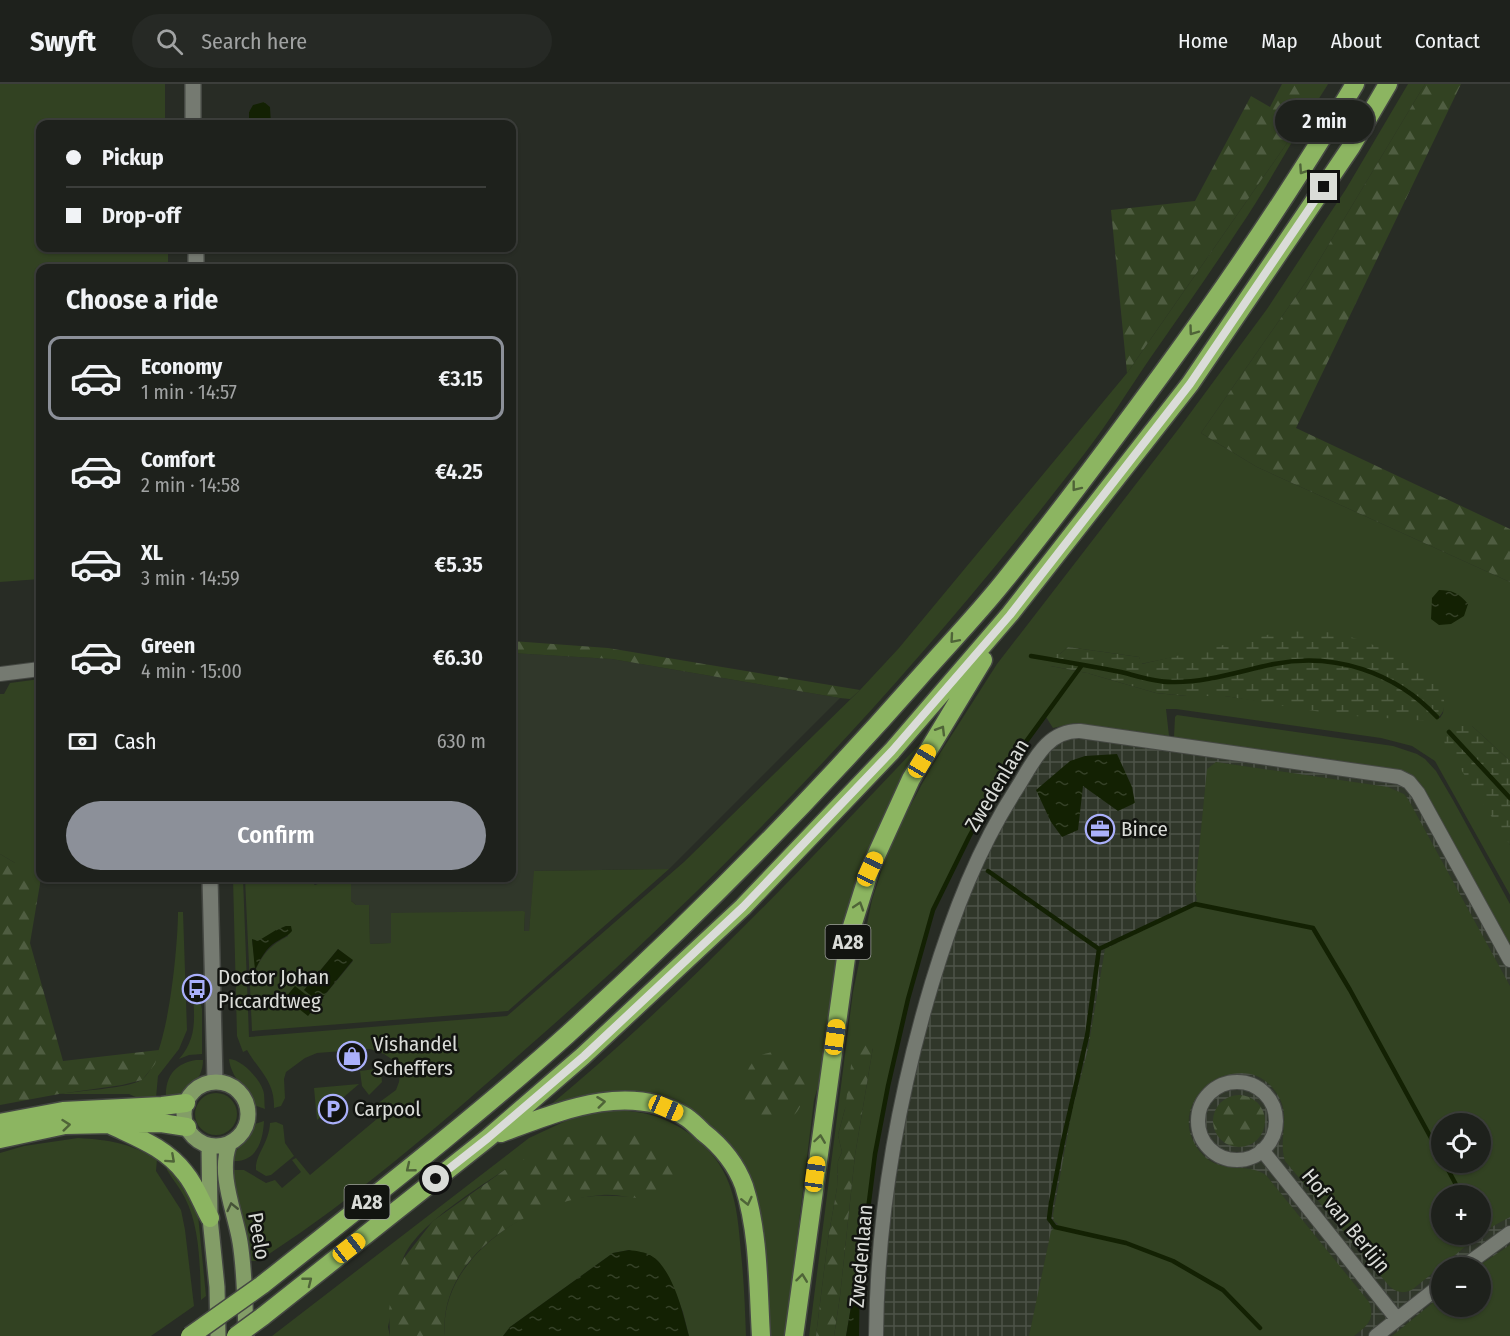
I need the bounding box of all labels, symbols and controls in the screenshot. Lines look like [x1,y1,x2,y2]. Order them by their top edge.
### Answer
search box [132,14,552,68]
text: Swyft [30,25,96,58]
icon: search [153,25,186,58]
text: Search here [201,28,307,55]
text: Home [1178,28,1228,54]
text: Map [1261,28,1298,54]
text: About [1331,28,1382,54]
text: Contact [1415,28,1480,54]
callout: 2 min [1274,100,1374,142]
text: 2 min [1302,109,1347,133]
text: Pickup [102,144,164,171]
one-way arrow [1299,163,1310,174]
route end [1310,173,1337,200]
text: Drop-off [102,202,181,229]
text: Choose a ride [66,284,218,316]
one-way arrow [1189,324,1200,335]
icon: car [69,351,123,405]
text: Economy [141,353,222,380]
text: €3.15 [438,365,483,392]
text: 1 min · 14:57 [141,380,237,404]
icon: car [69,444,123,498]
text: Comfort [141,446,215,473]
text: €4.25 [435,458,483,485]
text: 2 min · 14:58 [141,473,240,497]
one-way arrow [1073,481,1084,492]
icon: car [69,537,123,591]
text: XL [141,539,163,566]
text: €5.35 [434,551,483,578]
text: 3 min · 14:59 [141,566,240,590]
icon: car [69,630,123,684]
text: Green [141,632,195,659]
one-way arrow [950,632,961,643]
text: €6.30 [433,644,483,671]
text: 4 min · 15:00 [141,659,242,683]
icon: cash [66,725,99,758]
one-way arrow [934,726,945,736]
text: Cash [114,728,157,755]
text: 630 m [437,729,486,753]
street label: Zwedenlaan [959,734,1035,836]
car [905,741,939,781]
button: Confirm [66,801,486,870]
office icon: Bince [1084,813,1116,845]
place label: Bince [1121,816,1168,842]
car [854,849,886,889]
one-way arrow [851,901,864,912]
road number: A28 [826,925,870,959]
place label: Doctor Johan Piccardtweg [218,964,329,1014]
bus stop icon: Doctor Johan Piccardtweg [181,973,213,1005]
car [824,1018,846,1056]
place label: Vishandel Scheffers [373,1031,458,1081]
shop icon: Vishandel Scheffers [336,1040,368,1072]
car [646,1092,686,1124]
parking icon: Carpool [317,1093,349,1125]
place label: Carpool [354,1096,421,1122]
one-way arrow [596,1097,605,1109]
map controls [1431,1113,1491,1317]
button: locate [1431,1113,1491,1173]
one-way arrow [61,1119,71,1132]
one-way arrow [814,1135,826,1144]
one-way arrow [164,1152,175,1163]
car [804,1155,826,1193]
one-way arrow [406,1160,417,1171]
street label: Hof van Berlijn [1296,1164,1396,1278]
route start [422,1165,449,1192]
road number: A28 [344,1185,389,1219]
button: + [1431,1185,1491,1245]
one-way arrow [740,1196,753,1206]
one-way arrow [227,1202,240,1212]
street label: Zwedenlaan [844,1203,878,1309]
street label: Peelo [242,1210,276,1262]
car [329,1230,369,1266]
button: − [1431,1257,1491,1317]
one-way arrow [795,1273,807,1283]
one-way arrow [301,1277,312,1288]

